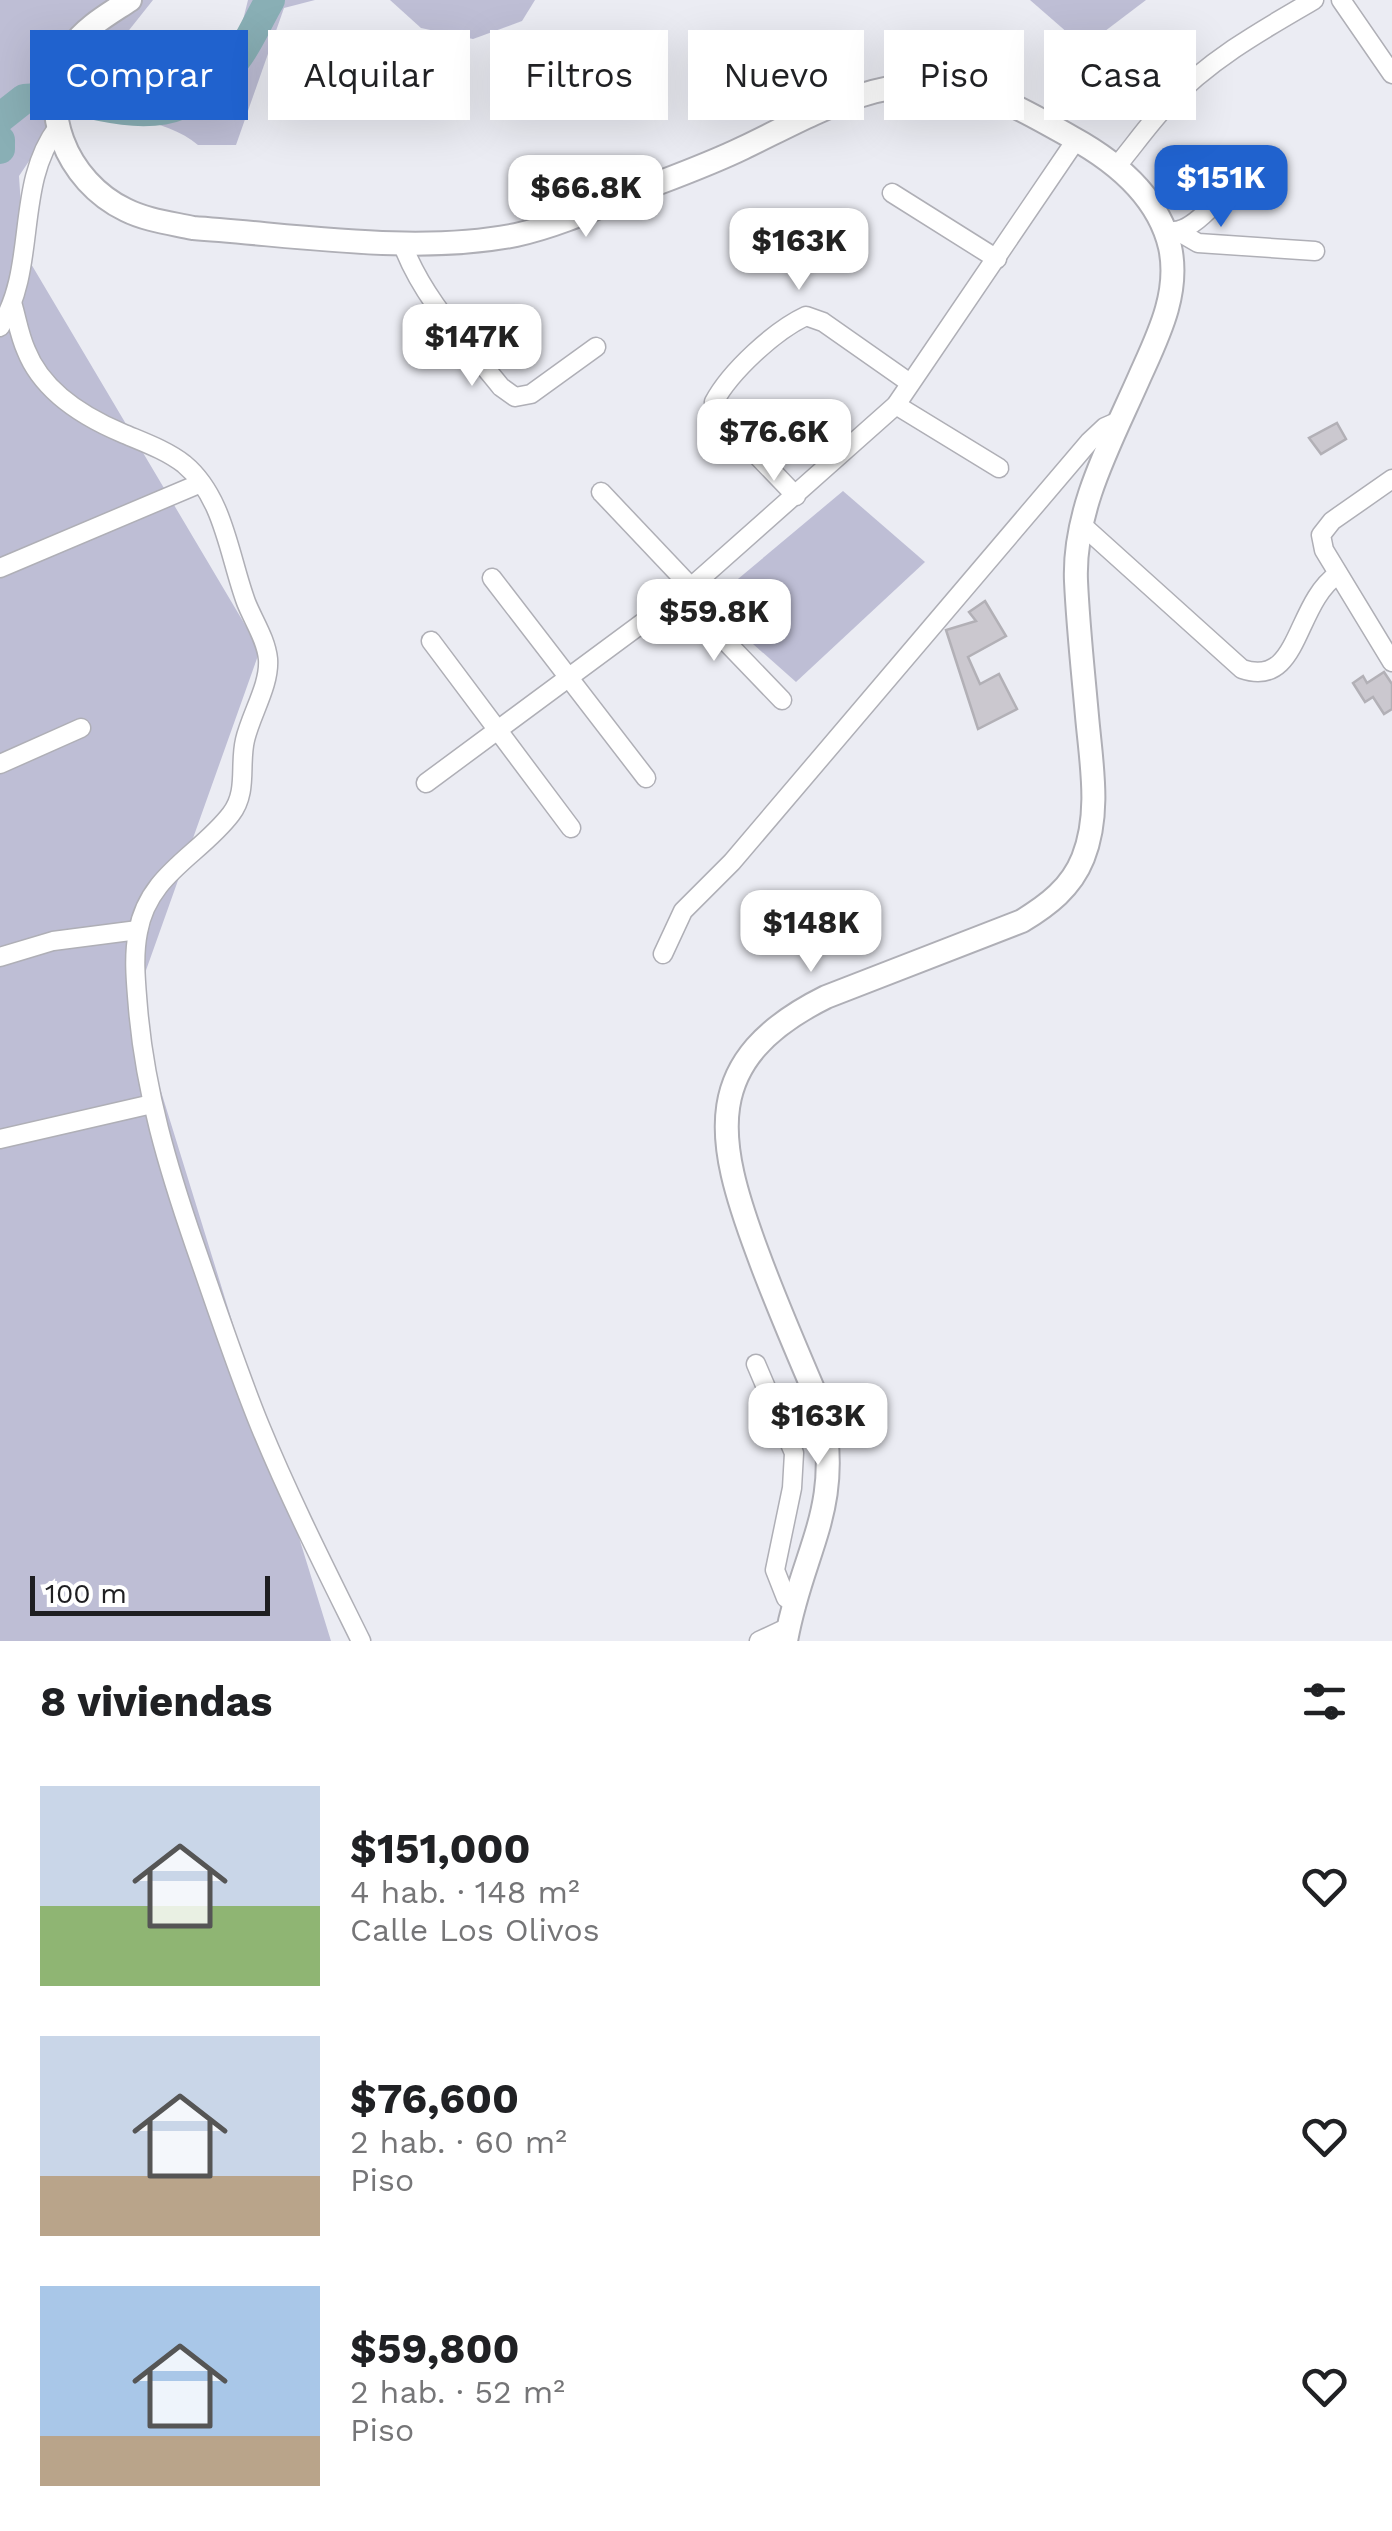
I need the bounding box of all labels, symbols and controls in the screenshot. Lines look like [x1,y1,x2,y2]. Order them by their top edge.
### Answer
chip: Comprar [30,30,248,120]
chip: Alquilar [268,30,470,120]
chip: Filtros [490,30,668,120]
chip: Nuevo [688,30,864,120]
chip: Piso [884,30,1024,120]
chip: Casa [1044,30,1196,120]
pin: $151K [1151,145,1291,230]
pin: $66.8K [505,155,667,240]
text: $151K [1177,158,1265,196]
text: $66.8K [530,168,642,206]
pin: $163K [729,208,869,293]
text: $163K [751,221,847,259]
pin: $147K [402,304,542,389]
text: $147K [424,317,520,355]
pin: $76.6K [693,399,855,484]
text: $76.6K [719,412,829,450]
pin: $59.8K [633,579,795,664]
text: $59.8K [659,592,769,630]
pin: $148K [741,890,881,975]
text: $148K [762,903,860,941]
pin: $163K [748,1383,888,1468]
text: $163K [770,1396,866,1434]
scale bar [30,1571,270,1616]
text: 100 m [45,1577,127,1610]
icon: filters [1297,1674,1352,1729]
text: 8 viviendas [40,1677,272,1726]
text: $151,000 [350,1824,531,1873]
icon: home [120,1826,240,1946]
icon: heart [1297,1859,1352,1914]
text: 4 hab. · 148 m² [350,1873,580,1911]
text: Calle Los Olivos [350,1911,600,1949]
text: $76,600 [350,2074,519,2123]
icon: home [120,2076,240,2196]
icon: heart [1297,2109,1352,2164]
text: 2 hab. · 60 m² [350,2123,567,2161]
text: Piso [350,2161,414,2199]
text: $59,800 [350,2324,520,2373]
icon: home [120,2326,240,2446]
icon: heart [1297,2359,1352,2414]
text: 2 hab. · 52 m² [350,2373,565,2411]
text: Piso [350,2411,414,2449]

